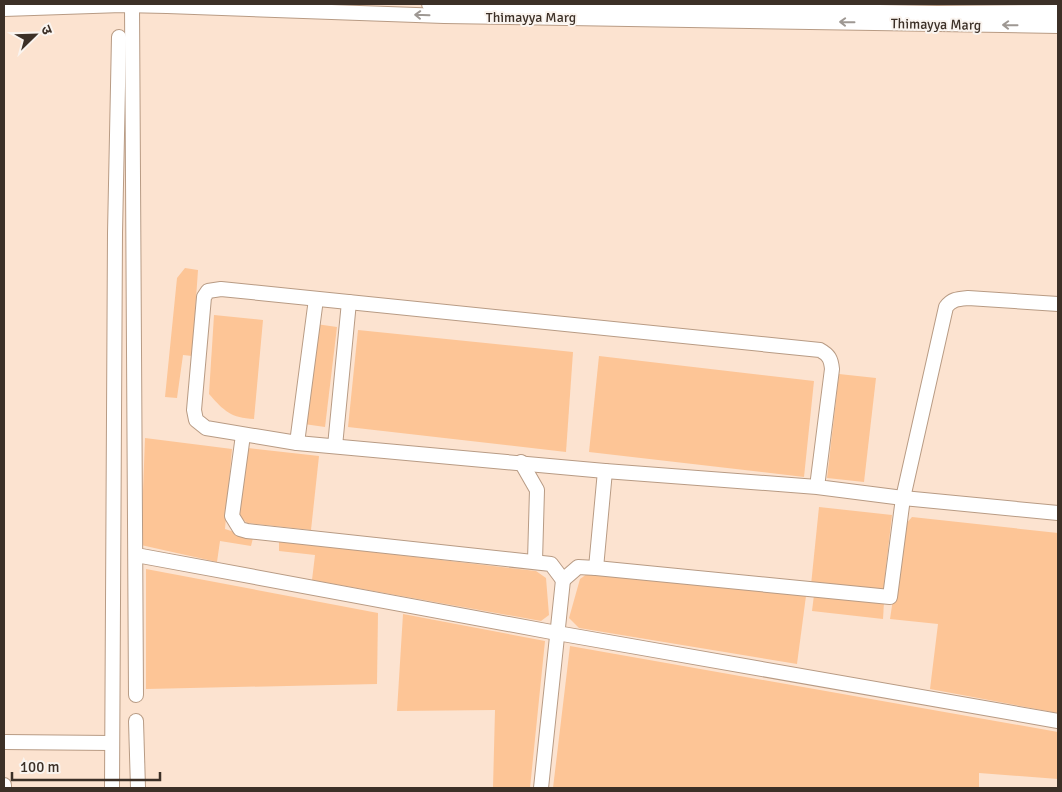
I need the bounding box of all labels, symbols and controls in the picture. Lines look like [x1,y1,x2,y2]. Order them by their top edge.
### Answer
street label: Thimayya Marg [486,9,576,26]
north arrow [10,10,60,60]
one-way arrow [414,11,430,20]
street label: Thimayya Marg [891,15,981,34]
one-way arrow [839,17,856,27]
one-way arrow [1002,20,1018,30]
text: उ [37,23,56,38]
scale bar [12,750,160,782]
text: 100 m [20,758,60,776]

